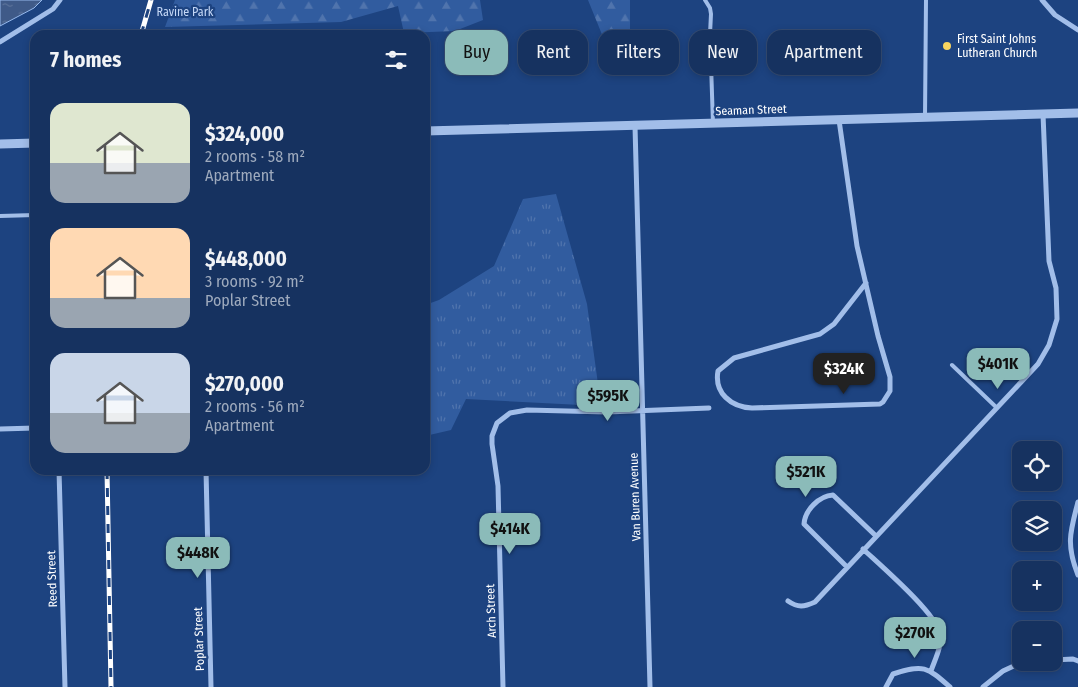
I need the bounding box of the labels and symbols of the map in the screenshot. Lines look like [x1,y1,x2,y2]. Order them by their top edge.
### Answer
park label: Ravine Park [157,5,214,19]
place label: First Saint Johns Lutheran Church [957,32,1037,60]
marker: First Saint Johns Lutheran Church [941,40,953,52]
street label: Seaman Street [715,102,787,118]
pin: $401K [963,348,1033,390]
pin: $324K [809,352,879,395]
pin: $595K [573,380,643,422]
street label: Van Buren Avenue [626,452,644,541]
pin: $521K [771,456,841,498]
pin: $414K [475,512,545,555]
pin: $448K [163,536,233,579]
street label: Reed Street [44,550,60,608]
street label: Arch Street [483,584,499,638]
street label: Poplar Street [191,607,207,671]
pin: $270K [880,616,950,659]

